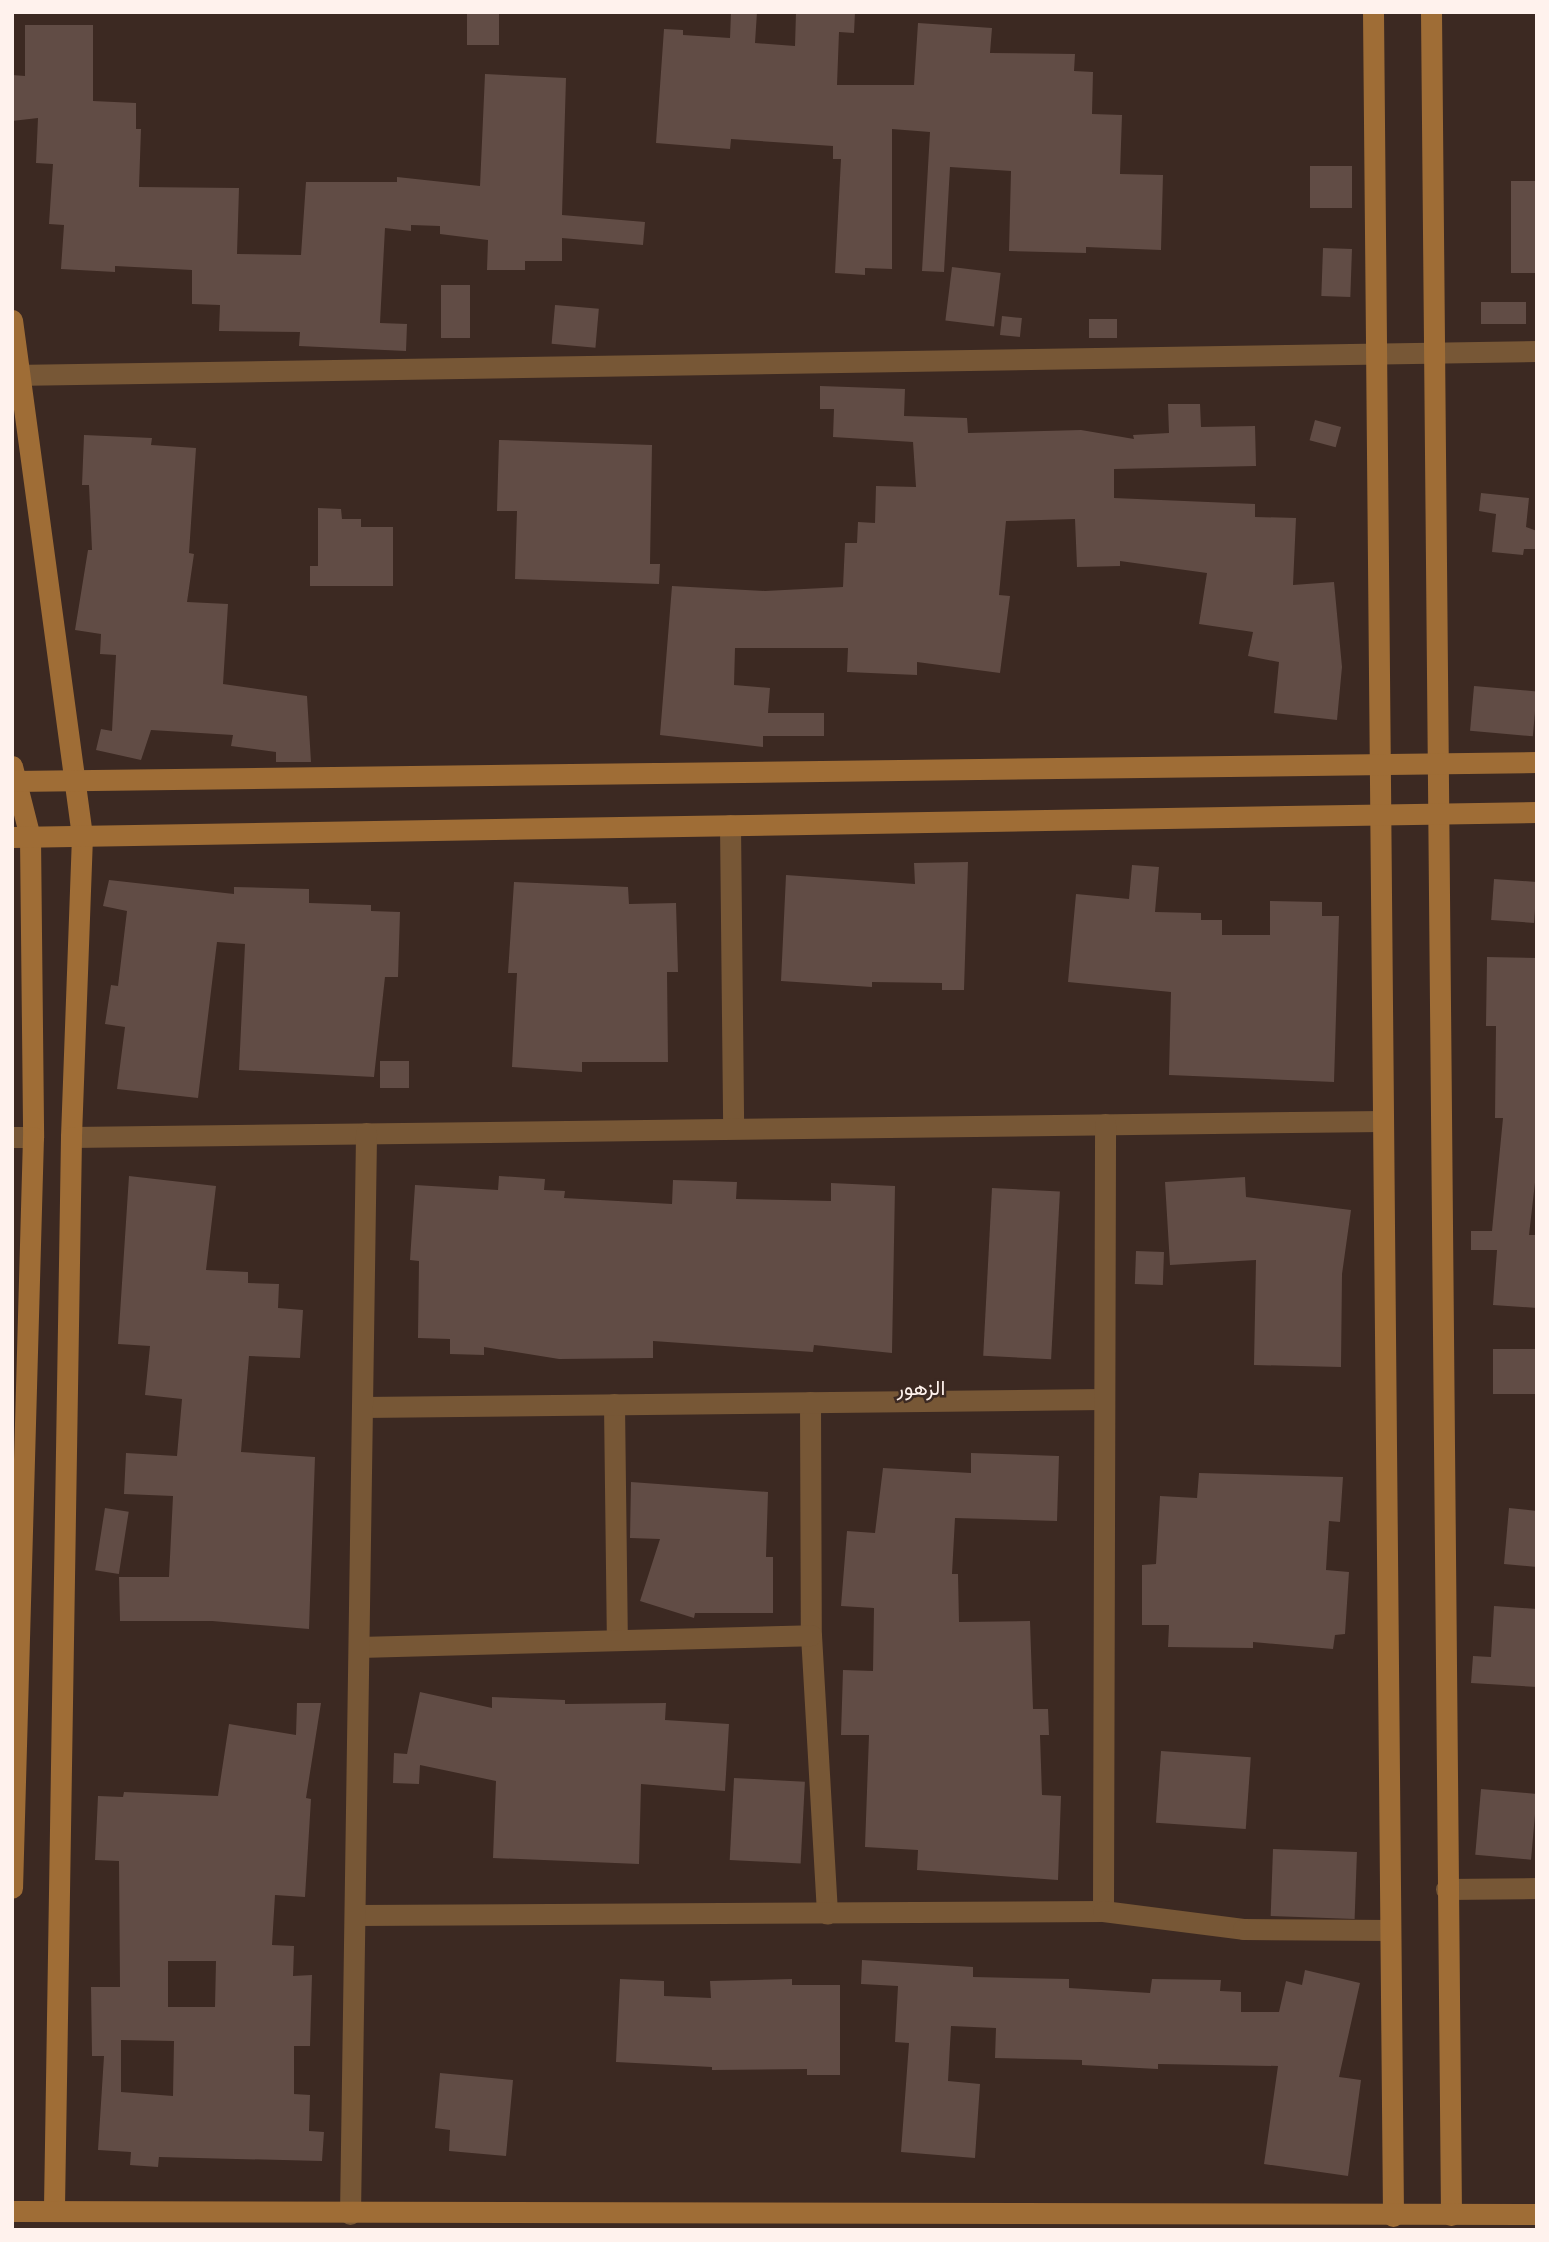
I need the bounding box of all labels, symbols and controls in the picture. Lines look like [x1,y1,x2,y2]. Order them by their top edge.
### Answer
district label: الزهور [897,1375,945,1401]

